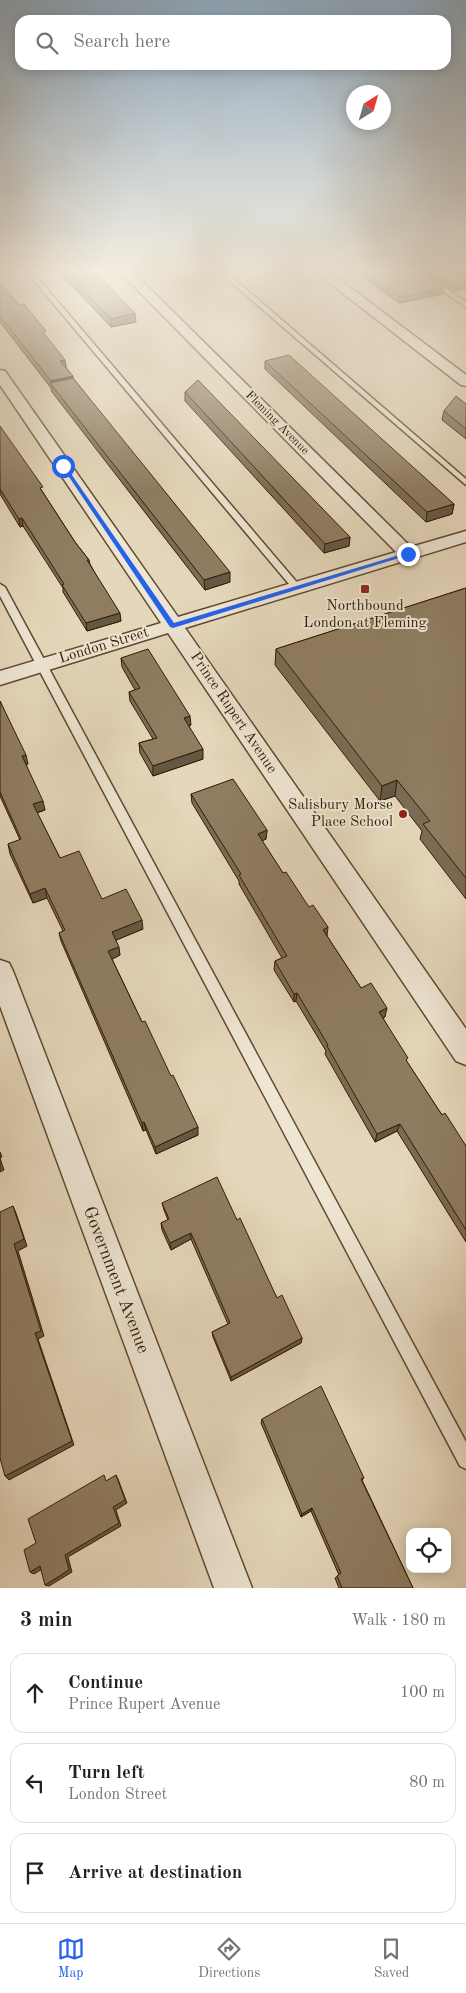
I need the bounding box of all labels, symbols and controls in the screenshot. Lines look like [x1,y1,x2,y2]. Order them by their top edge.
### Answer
search box [15,15,451,70]
icon: search [33,29,61,57]
text: Search here [73,33,170,52]
north arrow [346,85,391,130]
street label: Fleming Avenue [243,389,311,457]
route start [52,455,75,478]
route end [397,543,420,566]
marker: Northbound London at Fleming [359,583,371,595]
place label: Northbound London at Fleming [303,599,427,631]
street label: London Street [57,625,151,667]
street label: Prince Rupert Avenue [187,650,279,776]
place label: Salisbury Morse Place School [288,798,393,830]
marker: Salisbury Morse Place School [397,808,409,820]
street label: Government Avenue [80,1204,152,1356]
map controls [406,1528,451,1573]
button: locate [406,1528,451,1573]
text: 3 min [20,1610,73,1631]
text: Walk · 180 m [351,1613,446,1629]
text: Continue [68,1674,143,1693]
icon: ahead [21,1679,49,1707]
text: 100 m [400,1685,445,1701]
text: Prince Rupert Avenue [68,1697,220,1713]
text: Turn left [68,1764,145,1783]
icon: left [21,1769,49,1797]
text: 80 m [409,1775,445,1791]
text: London Street [68,1787,167,1803]
icon: arrive [21,1859,49,1887]
text: Arrive at destination [68,1864,242,1883]
tab: Map [57,1935,85,1982]
tab: Directions [198,1935,260,1982]
tab: Saved [374,1935,409,1982]

